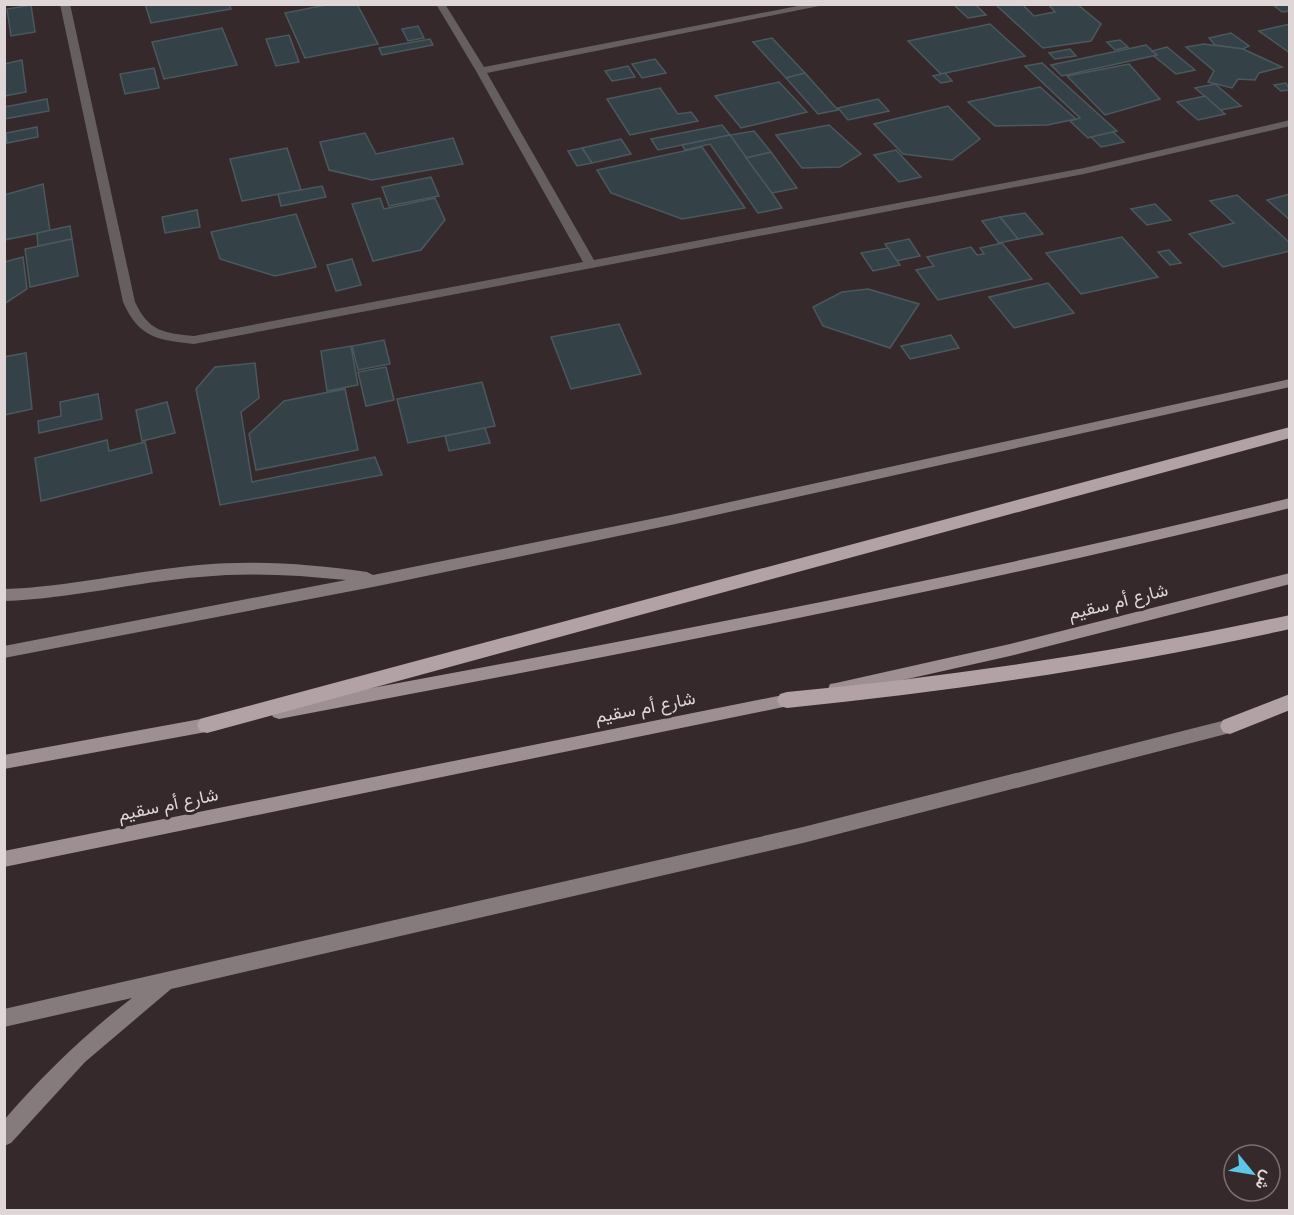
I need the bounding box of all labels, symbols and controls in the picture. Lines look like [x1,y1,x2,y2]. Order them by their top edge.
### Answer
street label: شارع أم سقيم [1066,578,1171,625]
street label: شارع أم سقيم [593,686,697,729]
street label: شارع أم سقيم [116,782,220,827]
north arrow [1222,1143,1282,1203]
text: ش [1252,1167,1278,1194]

